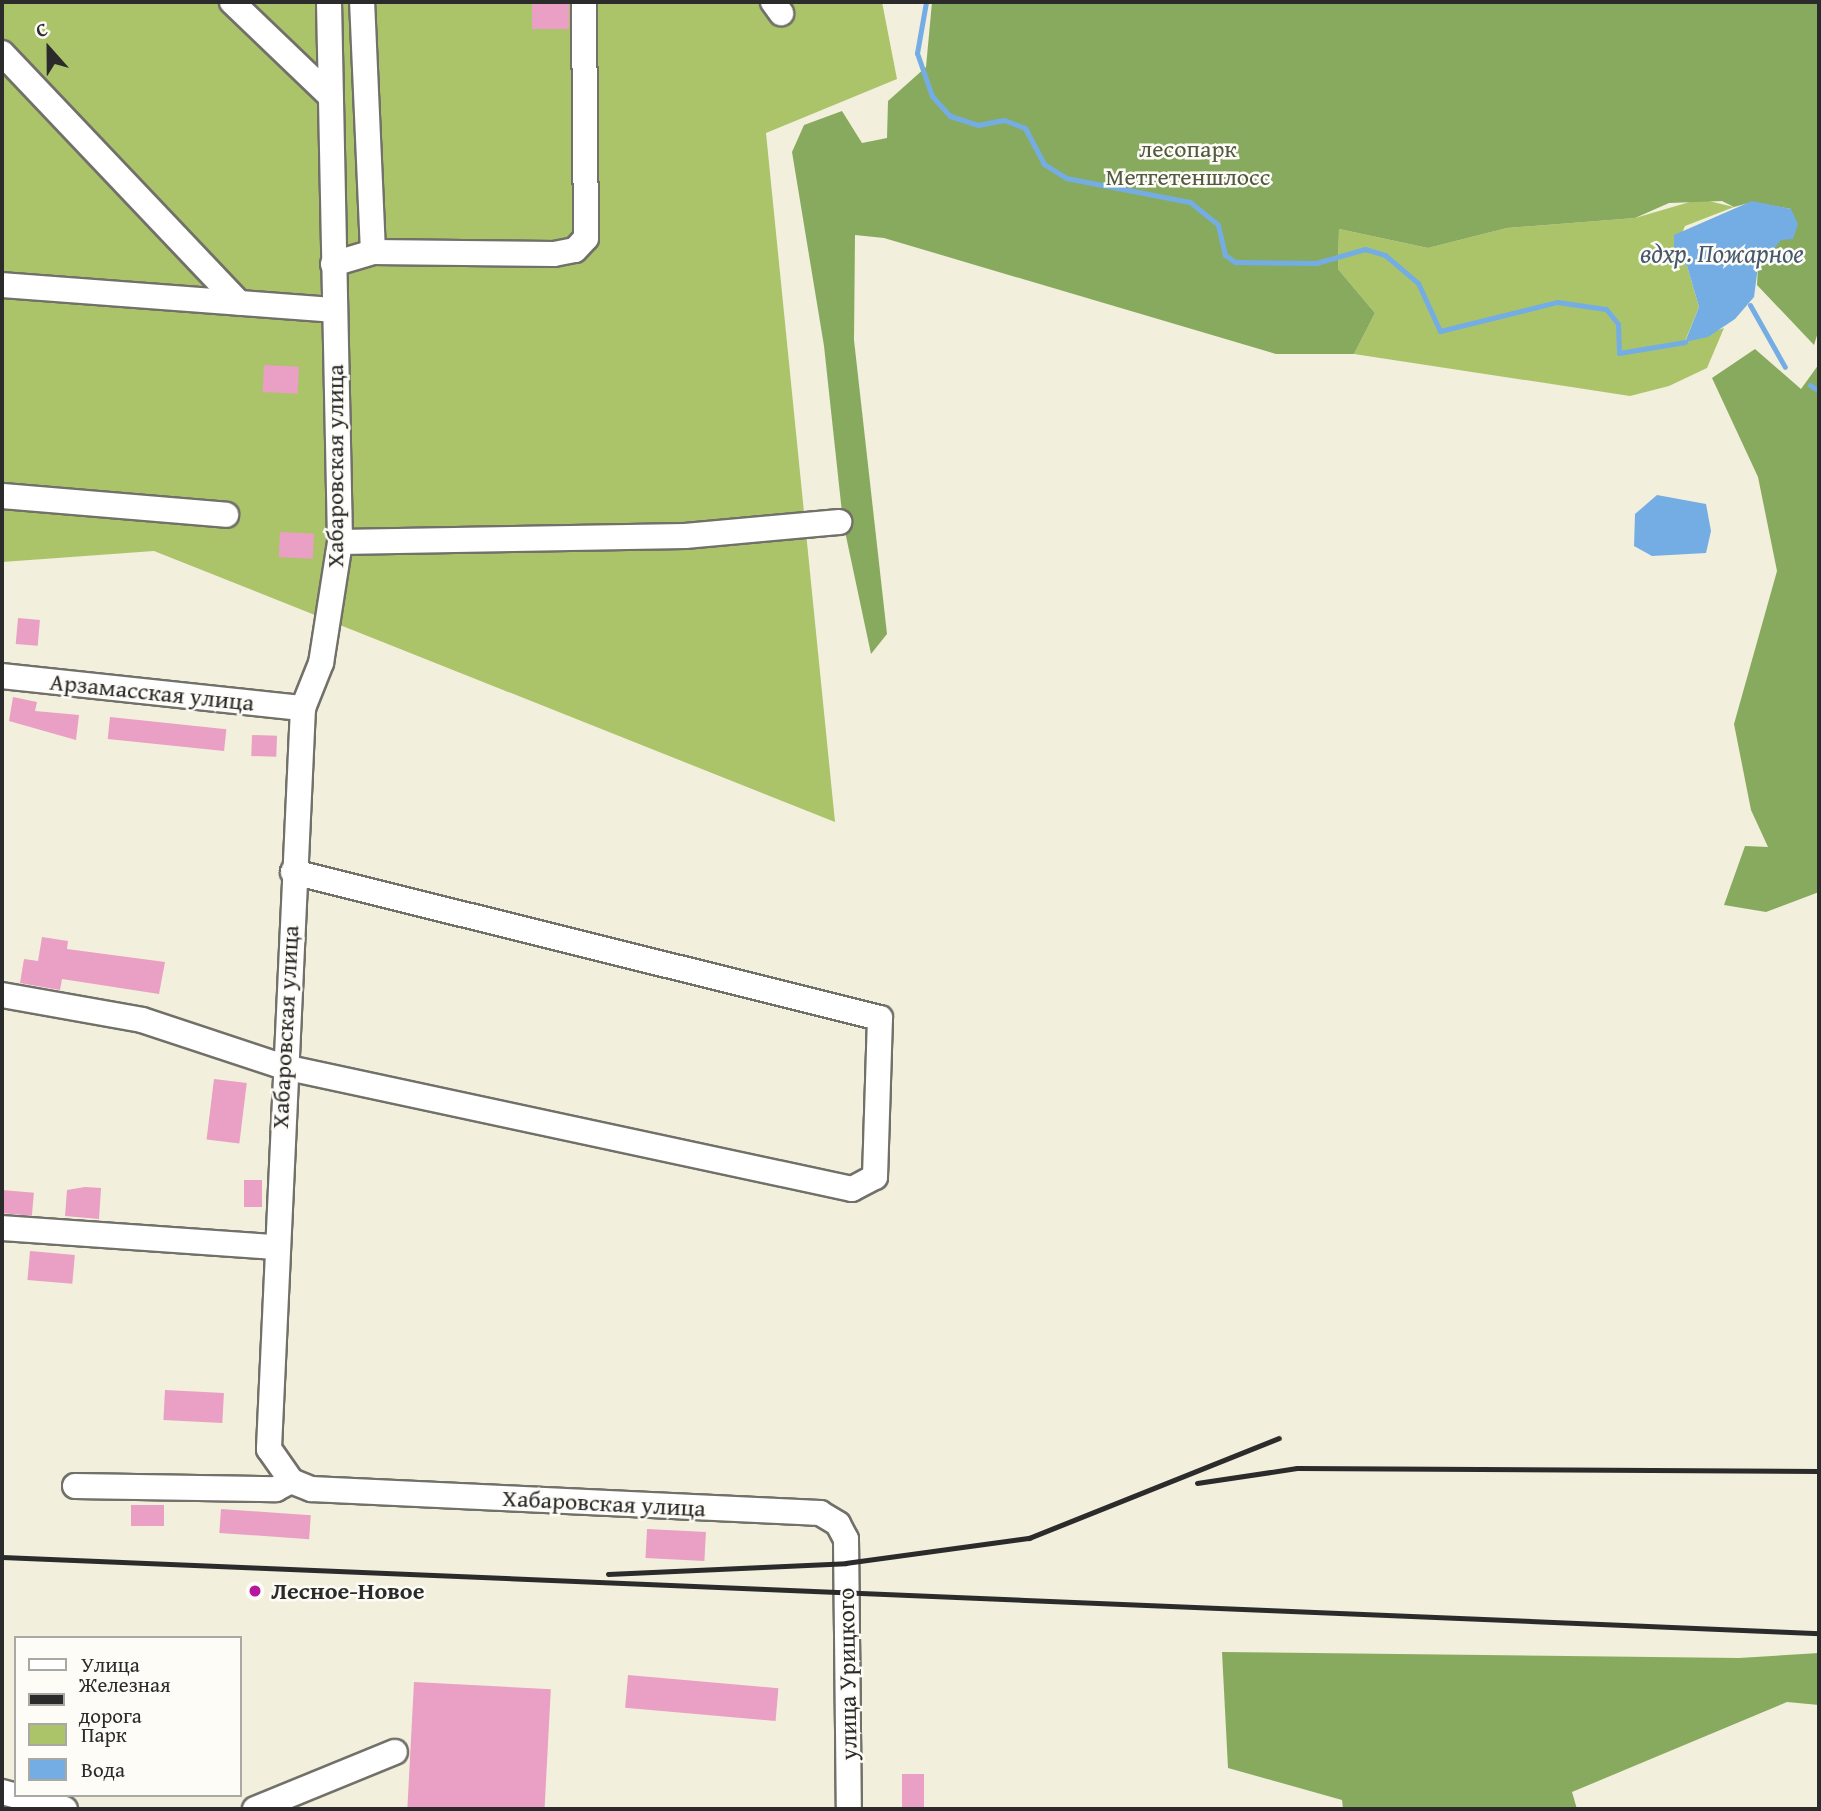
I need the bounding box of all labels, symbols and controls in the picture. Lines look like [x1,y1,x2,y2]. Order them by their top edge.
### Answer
north arrow [14,14,84,84]
text: С [31,14,52,44]
park label: лесопарк Метгетеншлосс [1106,135,1270,191]
water label: вдхр. Пожарное [1640,237,1804,269]
street label: Хабаровская улица [321,364,349,568]
street label: Арзамасская улица [48,667,256,717]
street label: Хабаровская улица [265,924,305,1130]
street label: Хабаровская улица [501,1483,707,1523]
place label: Лесное-Новое [271,1577,424,1605]
marker: Лесное-Новое [245,1581,265,1601]
street label: улица Урицкого [831,1587,863,1761]
legend [14,1636,242,1797]
text: Улица [81,1649,140,1680]
text: Железная дорога [79,1669,171,1731]
text: Парк [81,1719,127,1750]
text: Вода [81,1754,125,1785]

